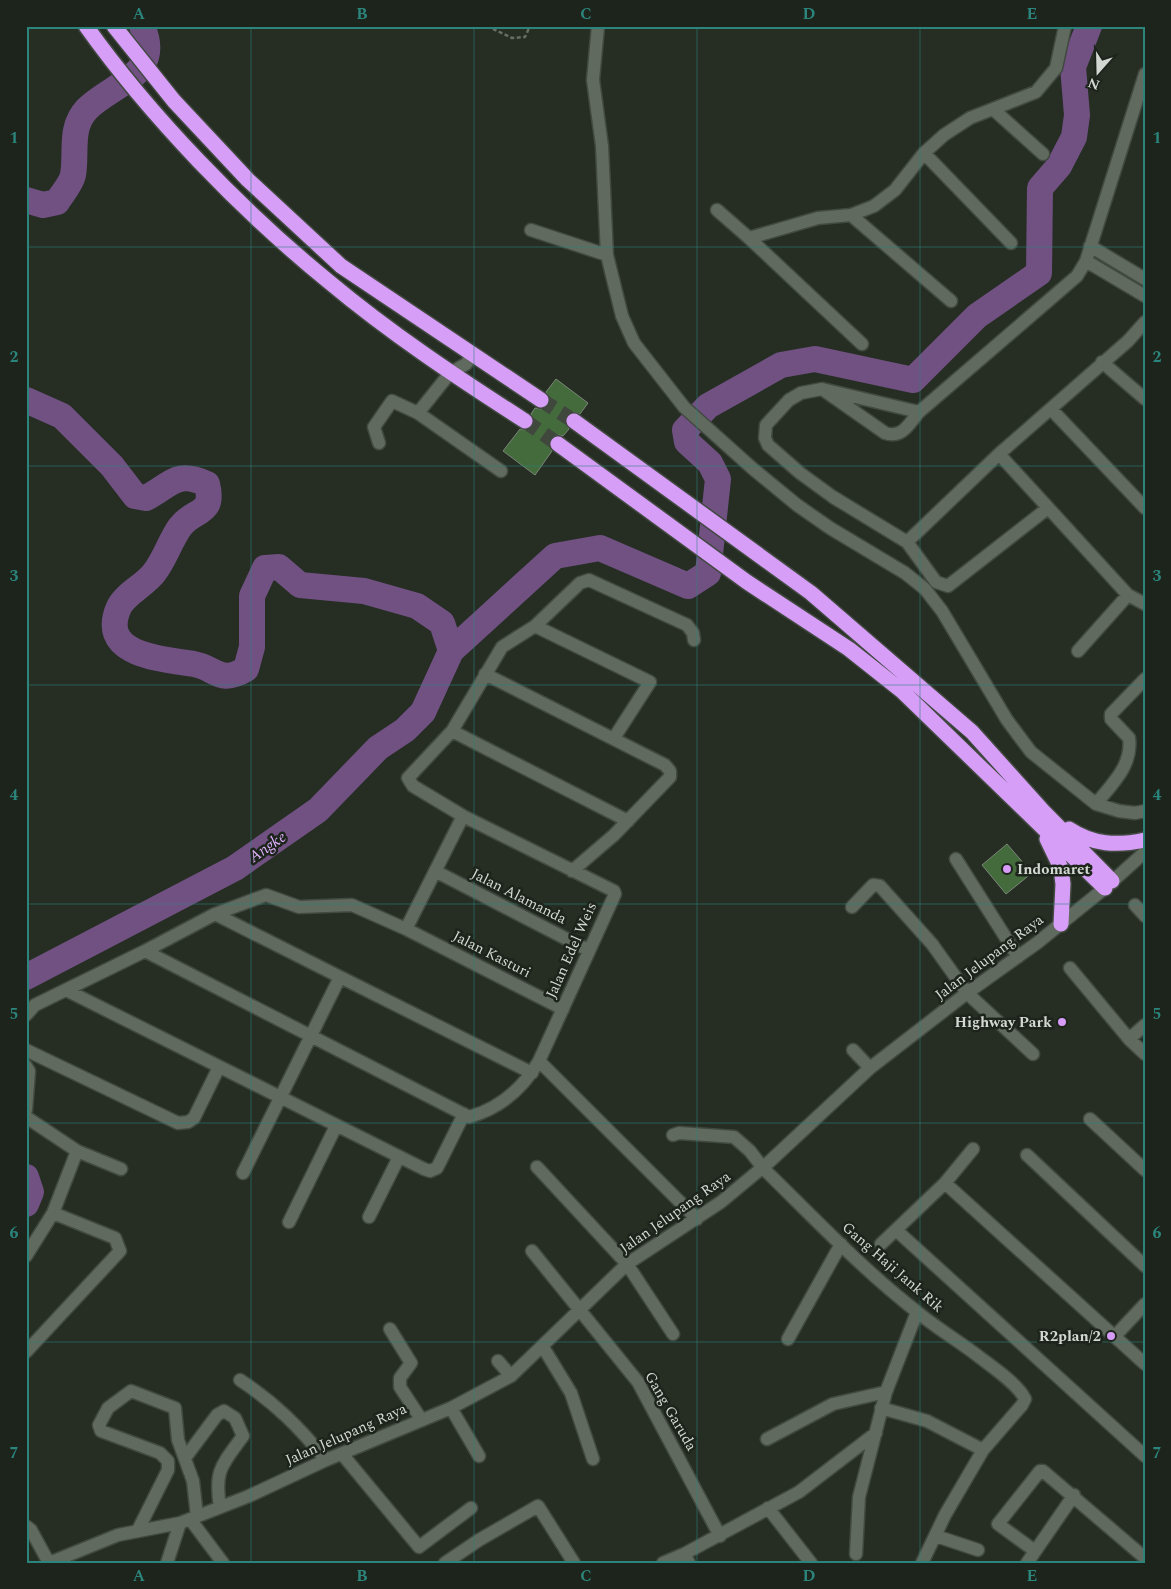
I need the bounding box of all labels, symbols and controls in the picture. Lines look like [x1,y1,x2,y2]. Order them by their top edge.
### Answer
text: A [133,2,146,26]
text: B [356,2,368,26]
text: C [580,2,592,26]
text: D [803,2,816,26]
text: E [1027,2,1037,26]
north arrow [1074,48,1124,98]
text: N [1085,72,1103,96]
text: 1 [10,126,18,150]
text: 1 [1153,126,1161,150]
text: 2 [10,345,19,369]
text: 2 [1153,345,1162,369]
text: 3 [10,564,19,588]
text: 3 [1153,564,1162,588]
text: 4 [10,783,19,807]
text: 4 [1153,783,1162,807]
water label: Angke [243,825,291,869]
place label: Indomaret [1017,858,1090,881]
street label: Jalan Alamanda [467,863,571,931]
marker: Indomaret [1001,863,1013,875]
street label: Jalan Edel Weis [540,898,603,1002]
street label: Jalan Jelupang Raya [930,908,1049,1006]
street label: Jalan Kasturi [448,925,535,984]
text: 5 [10,1002,18,1026]
text: 5 [1153,1002,1161,1026]
place label: Highway Park [955,1011,1052,1034]
marker: Highway Park [1056,1016,1068,1028]
street label: Jalan Jelupang Raya [615,1165,736,1259]
street label: Gang Haji Jank Rik [837,1216,949,1318]
text: 6 [10,1221,19,1245]
text: 6 [1153,1221,1162,1245]
place label: R2plan/2 [1039,1325,1101,1348]
marker: R2plan/2 [1105,1330,1117,1342]
street label: Gang Garuda [639,1367,703,1456]
street label: Jalan Jelupang Raya [282,1397,411,1472]
text: 7 [10,1441,19,1465]
text: 7 [1153,1441,1162,1465]
text: A [133,1564,146,1588]
text: B [356,1564,368,1588]
text: C [580,1564,592,1588]
text: D [803,1564,816,1588]
text: E [1027,1564,1037,1588]

